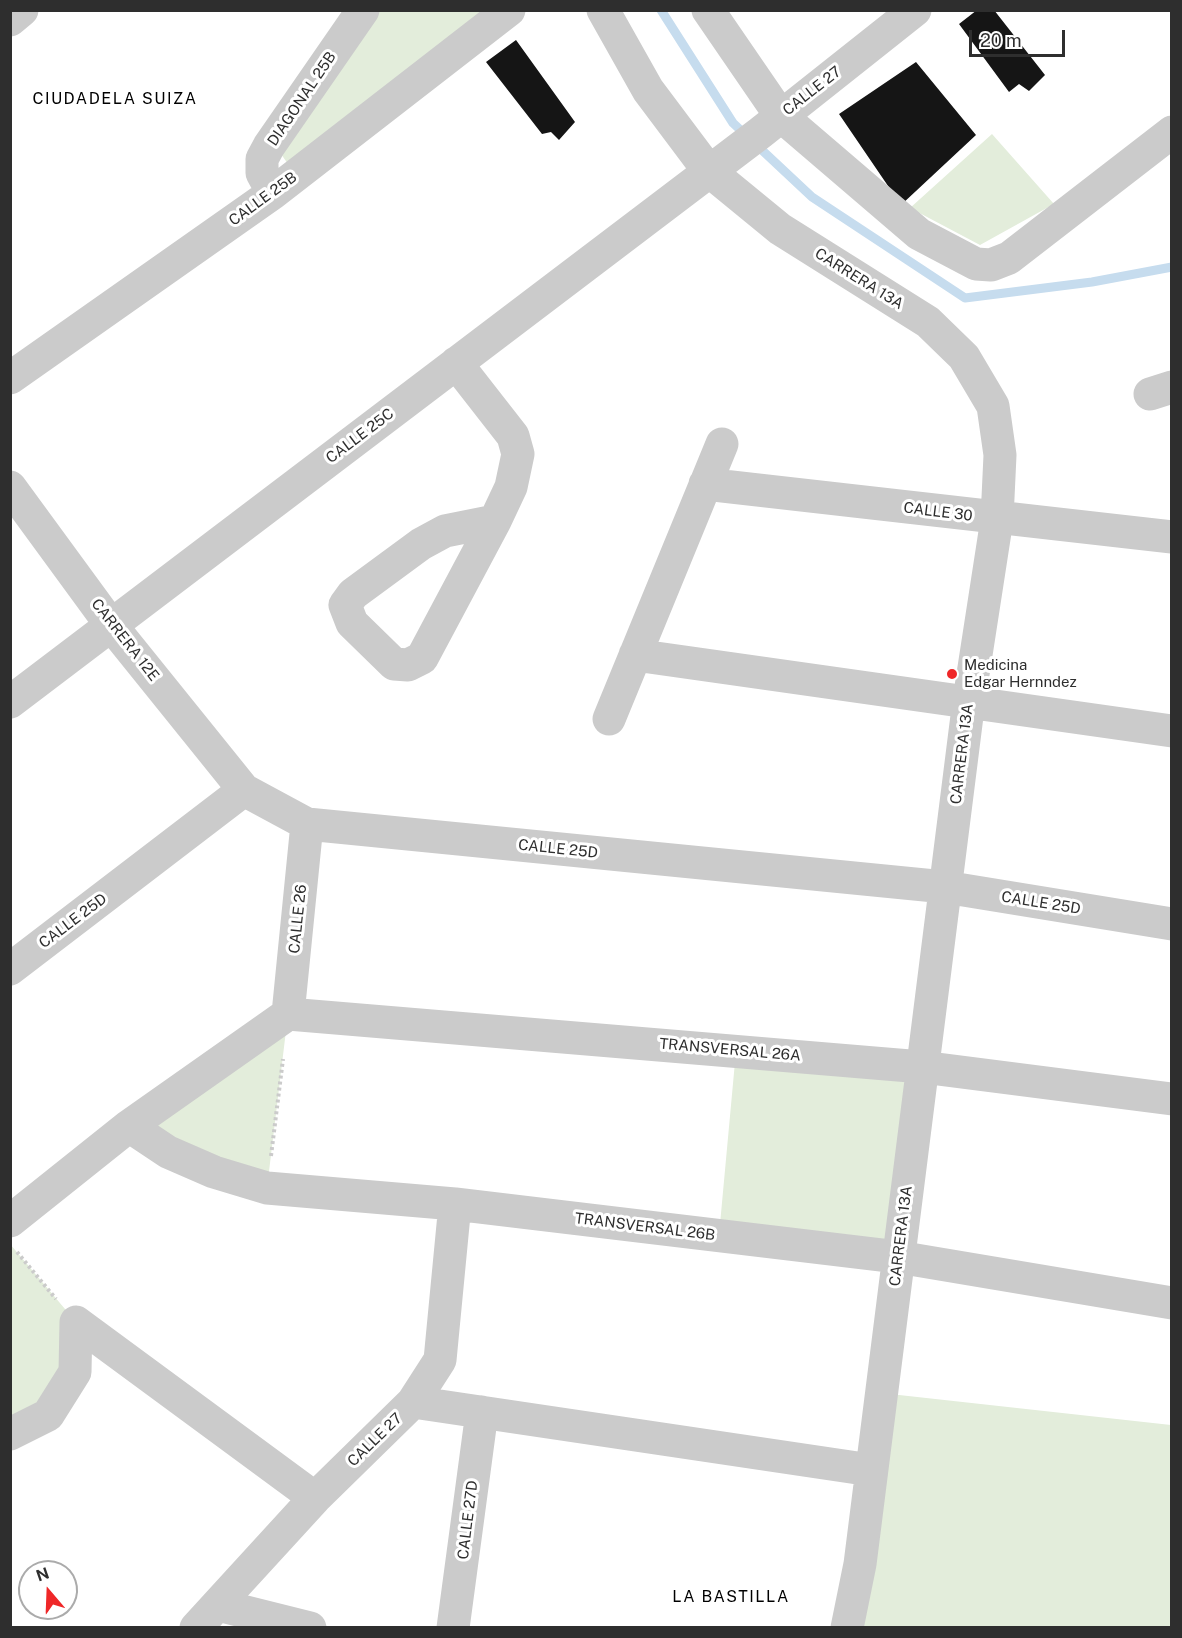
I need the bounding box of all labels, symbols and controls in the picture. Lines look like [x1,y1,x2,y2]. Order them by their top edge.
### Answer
scale bar [972,18,1068,56]
text: 20 m [980,30,1022,51]
street label: DIAGONAL 25B [264,49,340,149]
street label: CALLE 27 [779,63,845,119]
district label: CIUDADELA SUIZA [32,89,198,109]
street label: CALLE 25B [225,168,301,230]
street label: CARRERA 13A [811,245,907,313]
street label: CALLE 25C [323,405,397,467]
street label: CALLE 30 [902,499,974,525]
street label: CARRERA 12E [87,595,163,685]
place label: Medicina Edgar Hernndez [964,656,1077,691]
marker: Medicina Edgar Hernndez [945,667,959,681]
street label: CARRERA 13A [947,703,977,805]
street label: CALLE 25D [517,836,599,862]
street label: CALLE 26 [285,884,311,954]
street label: CALLE 25D [1000,888,1082,918]
street label: CALLE 25D [36,890,110,952]
street label: TRANSVERSAL 26A [659,1035,801,1065]
street label: CARRERA 13A [886,1185,916,1287]
street label: TRANSVERSAL 26B [574,1209,716,1245]
street label: CALLE 27 [344,1410,406,1470]
street label: CALLE 27D [454,1479,482,1561]
north arrow [18,1560,78,1620]
text: N [34,1563,52,1585]
district label: LA BASTILLA [672,1587,790,1607]

